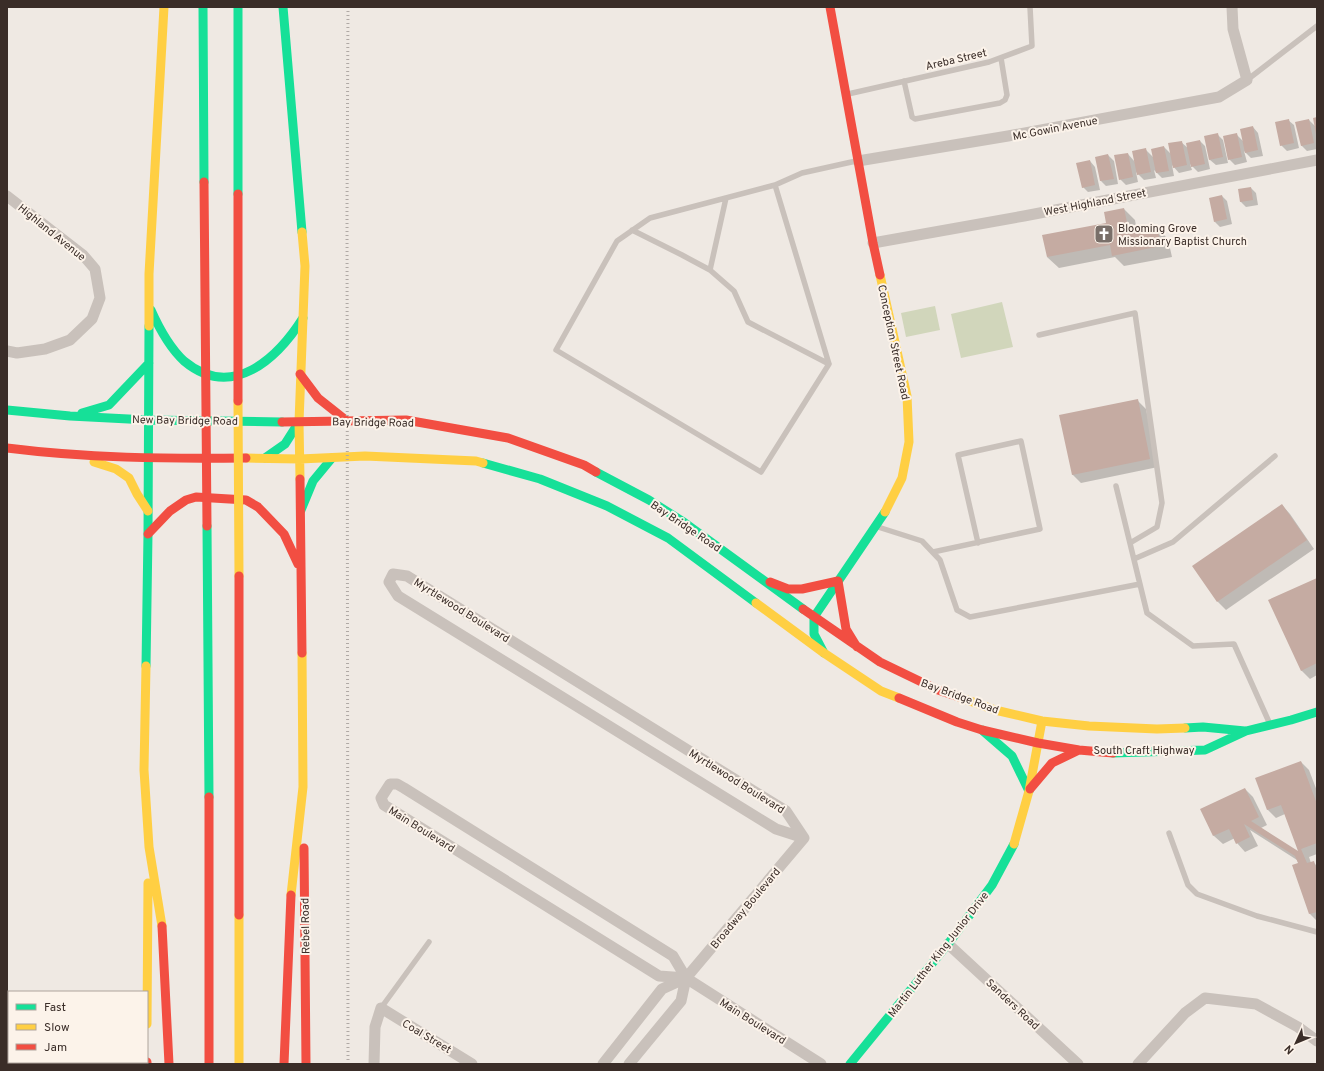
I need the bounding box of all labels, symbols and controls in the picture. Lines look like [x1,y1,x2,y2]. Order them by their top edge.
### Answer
street label: Areba Street [924,46,988,74]
street label: Mc Gowin Avenue [1011,114,1099,144]
street label: West Highland Street [1043,186,1147,220]
street label: Highland Avenue [15,201,88,264]
place label: Blooming Grove Missionary Baptist Church [1118,222,1247,249]
church icon: Blooming Grove Missionary Baptist Church [1093,223,1115,245]
street label: Conception Street Road [874,283,912,401]
street label: New Bay Bridge Road [132,413,238,429]
street label: Bay Bridge Road [332,415,414,431]
street label: Bay Bridge Road [648,498,723,556]
street label: Myrtlewood Boulevard [411,576,512,646]
street label: Bay Bridge Road [919,676,1001,718]
street label: South Craft Highway [1093,744,1195,758]
street label: Myrtlewood Boulevard [686,747,787,817]
street label: Main Boulevard [386,804,457,856]
street label: Broadway Boulevard [708,865,784,952]
street label: Martin Luther King Junior Drive [885,889,992,1020]
street label: Rebel Road [299,898,313,954]
street label: Sanders Road [983,976,1042,1033]
legend [8,991,148,1063]
street label: Main Boulevard [717,996,788,1048]
text: Fast [44,1000,66,1016]
street label: Coal Street [399,1017,454,1057]
text: Slow [44,1020,70,1036]
north arrow [1276,1023,1316,1063]
text: Jam [44,1040,67,1056]
text: N [1282,1042,1297,1057]

